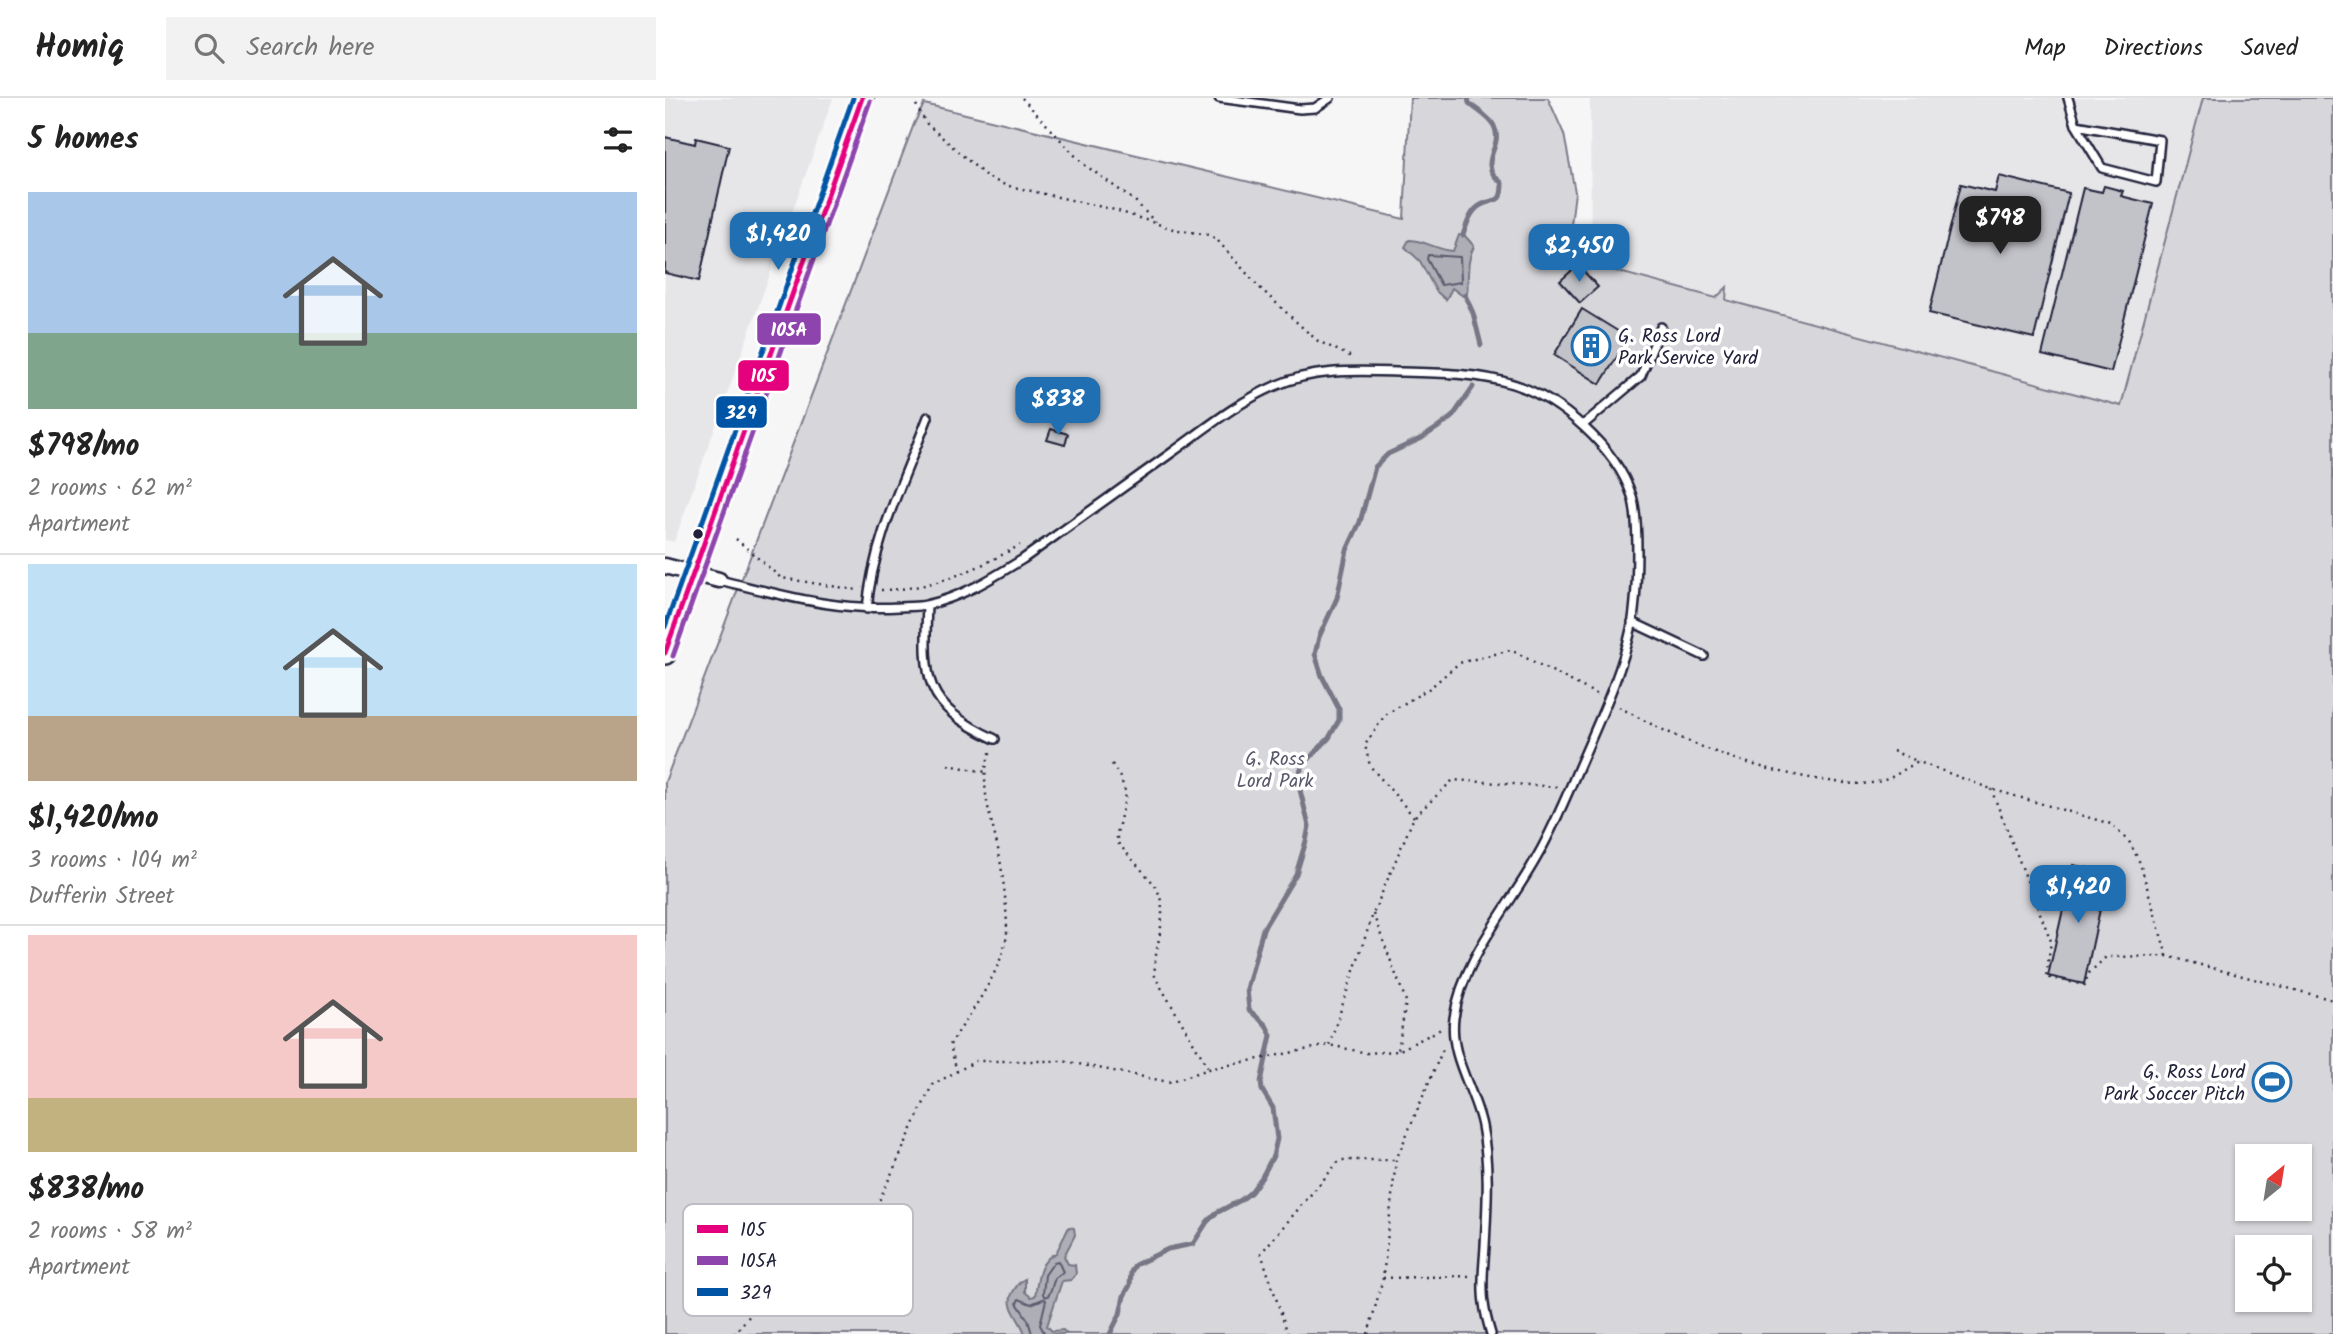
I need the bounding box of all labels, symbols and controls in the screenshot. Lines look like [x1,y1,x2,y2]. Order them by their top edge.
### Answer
search box [166,17,656,80]
text: Homiq [35,22,124,75]
text: Search here [246,27,374,69]
icon: search [190,29,228,67]
text: Map [2024,29,2066,68]
text: Directions [2104,29,2203,68]
text: Saved [2241,29,2298,68]
text: 5 homes [28,116,139,164]
icon: filters [599,121,637,159]
pin: $798 [1959,197,2041,256]
text: $798 [1975,201,2025,237]
pin: $1,420 [721,212,835,272]
text: $1,420 [746,217,810,253]
pin: $2,450 [1522,225,1636,284]
text: $2,450 [1544,229,1614,265]
icon: home [270,238,396,364]
line badge: 105A [756,312,822,346]
text: 105A [770,316,808,346]
place label: G. Ross Lord Park Service Yard [1618,322,1758,374]
building icon: G. Ross Lord Park Service Yard [1570,325,1612,367]
line badge: 105 [737,359,790,392]
text: 105 [750,362,777,392]
pin: $838 [1017,378,1099,437]
text: $838 [1031,382,1085,418]
line badge: 329 [715,395,768,429]
text: 329 [724,399,757,429]
text: $798/mo [28,423,140,471]
text: 2 rooms · 62 m² [28,471,192,507]
text: Apartment [28,507,130,543]
unlabelled marker [691,527,705,541]
icon: home [270,610,396,736]
park label: G. Ross Lord Park [1237,745,1313,797]
text: $1,420/mo [28,795,159,843]
text: 3 rooms · 104 m² [28,843,197,879]
pin: $1,420 [2021,866,2135,925]
text: $1,420 [2046,870,2110,906]
text: Dufferin Street [28,879,174,915]
icon: home [270,981,396,1107]
place label: G. Ross Lord Park Soccer Pitch [2104,1058,2246,1110]
sports icon: G. Ross Lord Park Soccer Pitch [2251,1061,2293,1103]
north arrow [2235,1144,2312,1222]
map controls [2235,1144,2312,1312]
text: $838/mo [28,1166,144,1214]
legend [683,1204,913,1316]
text: 2 rooms · 58 m² [28,1214,192,1250]
text: 105 [740,1216,767,1246]
button: locate [2235,1235,2312,1312]
text: 105A [740,1247,777,1277]
text: Apartment [28,1250,130,1286]
text: 329 [740,1279,771,1309]

